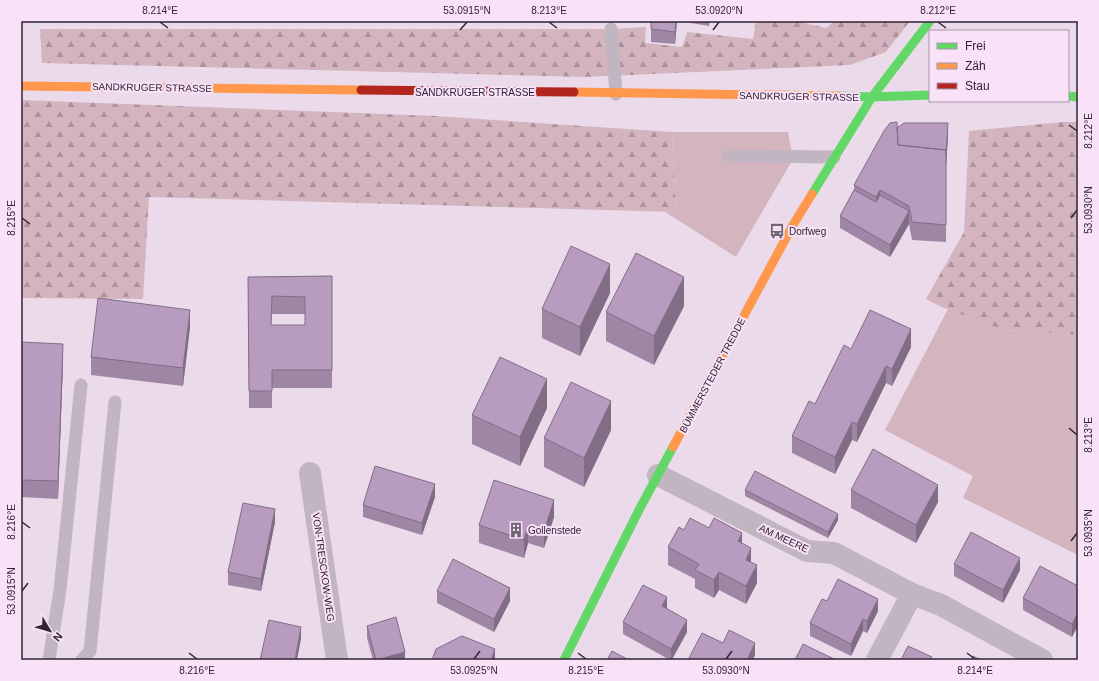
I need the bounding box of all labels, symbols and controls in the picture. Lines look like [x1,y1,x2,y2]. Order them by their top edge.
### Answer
text: 8.214°E [142,5,178,16]
text: 53.0915°N [443,5,491,16]
text: 8.213°E [531,5,567,16]
text: 53.0920°N [695,5,743,16]
text: 8.212°E [920,5,956,16]
legend [929,30,1069,102]
text: Frei [965,39,986,53]
text: Zäh [965,59,986,73]
text: Stau [965,79,990,93]
street label: SANDKRUGER STRASSE [92,81,212,94]
street label: SANDKRUGER STRASSE [415,87,535,98]
street label: SANDKRUGER STRASSE [739,90,859,103]
text: 8.212°E [1083,113,1094,149]
text: 53.0930°N [1083,186,1094,234]
text: 8.215°E [6,200,17,236]
bus stop icon: Dorfweg [768,222,786,240]
place label: Dorfweg [789,226,826,237]
street label: BÜMMERSTEDER TREDDE [677,316,748,435]
text: 8.213°E [1083,417,1094,453]
text: 8.216°E [6,504,17,540]
text: 53.0935°N [1083,509,1094,557]
street label: VON-TRESCKOW-WEG [310,512,337,622]
building icon: Gollenstede [507,521,525,539]
street label: AM MEERE [757,522,811,555]
place label: Gollenstede [528,525,582,536]
text: 53.0915°N [6,567,17,615]
north arrow [30,611,70,651]
text: N [51,630,65,644]
text: 8.216°E [179,665,215,676]
text: 53.0925°N [450,665,498,676]
text: 8.215°E [568,665,604,676]
text: 53.0930°N [702,665,750,676]
text: 8.214°E [957,665,993,676]

